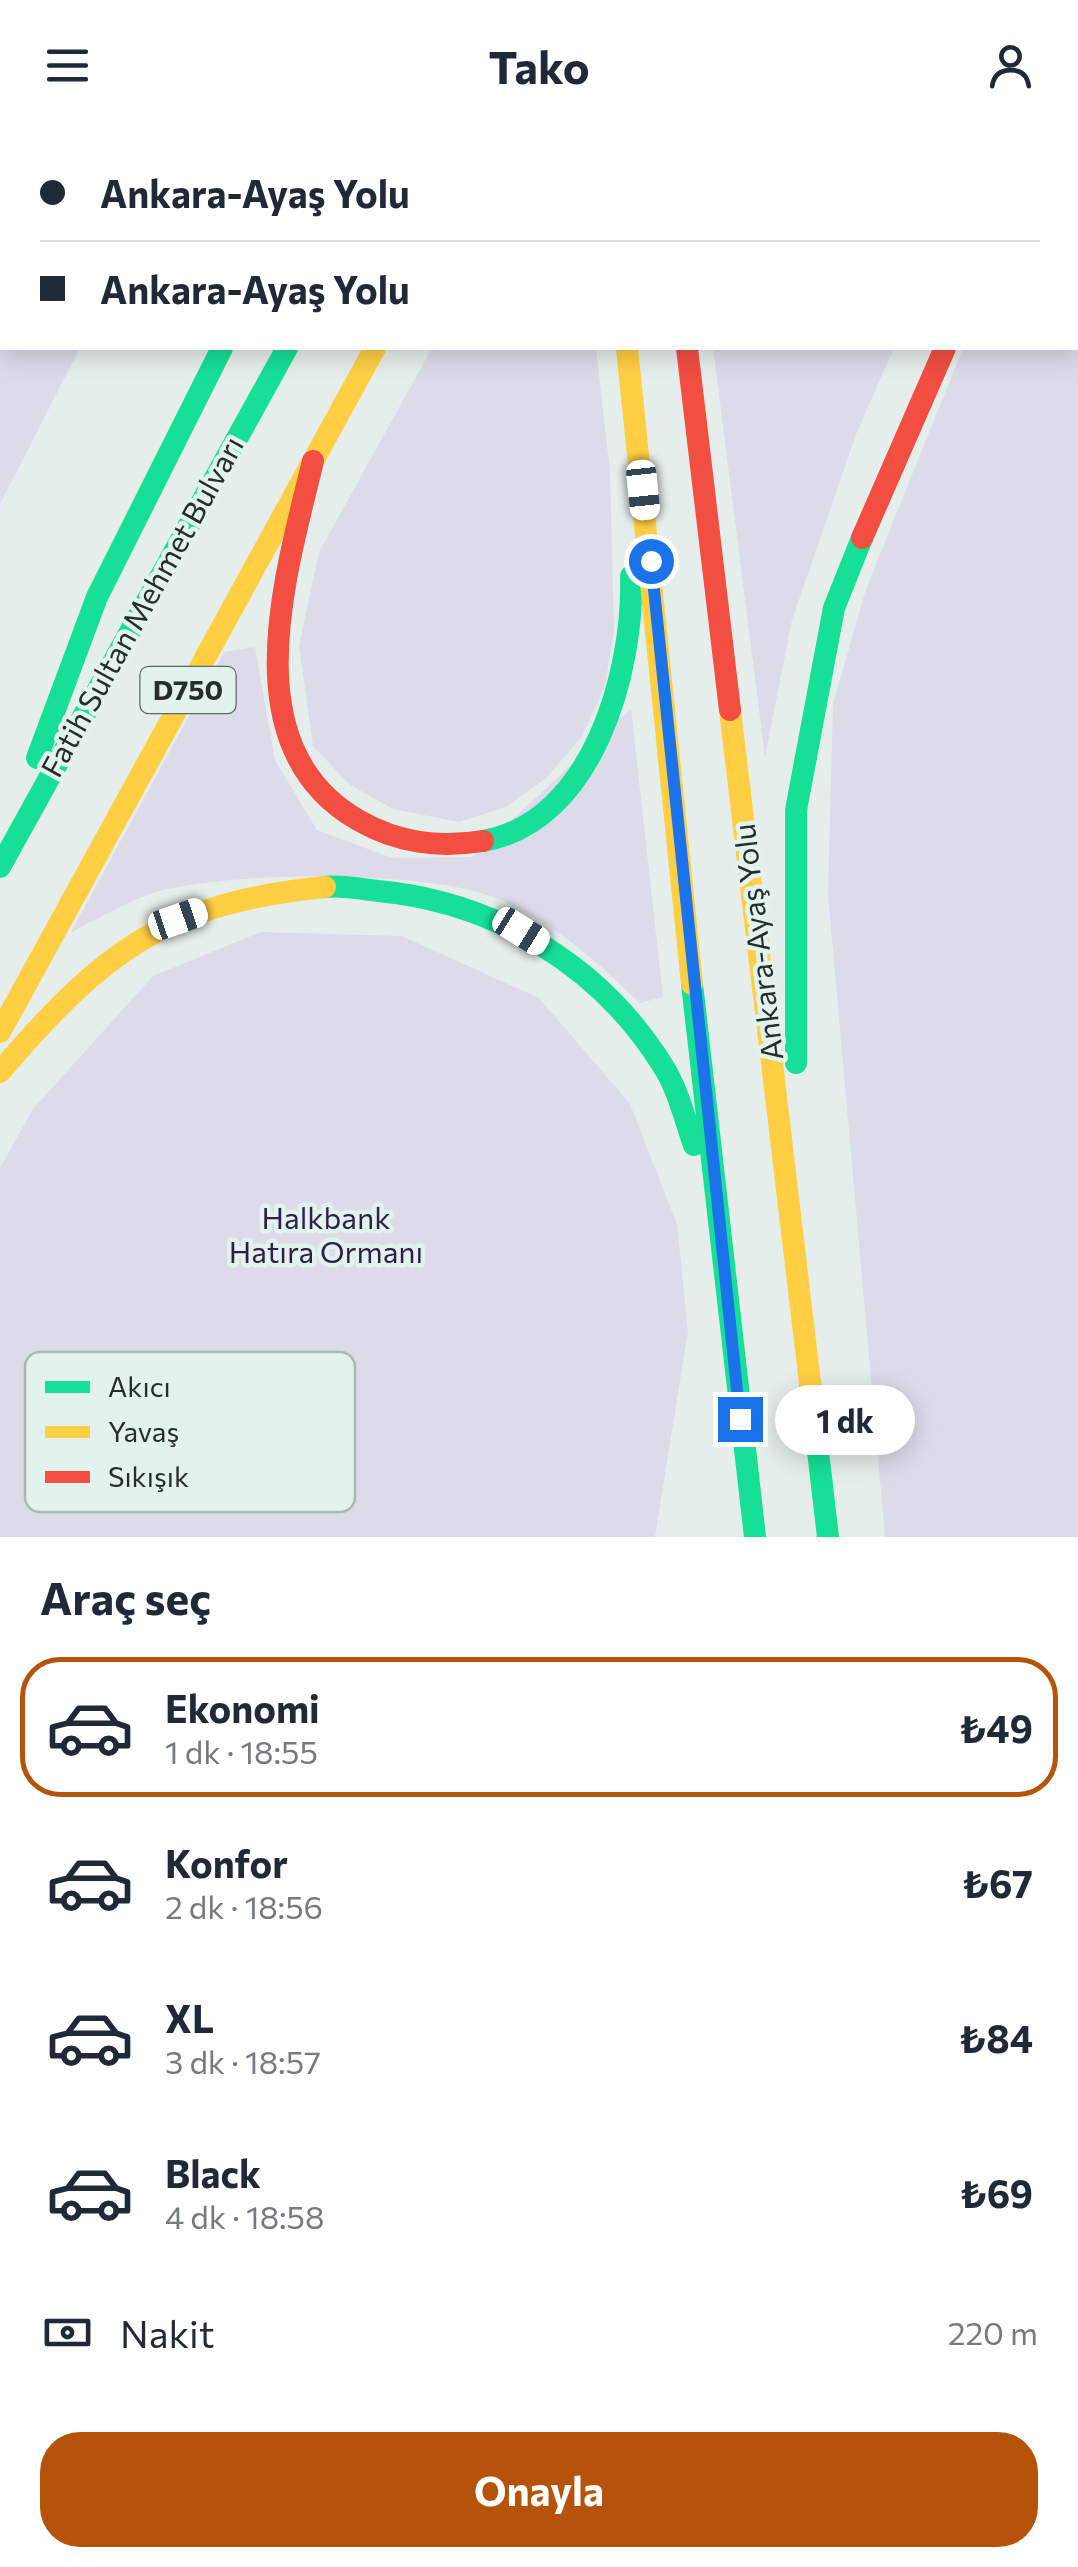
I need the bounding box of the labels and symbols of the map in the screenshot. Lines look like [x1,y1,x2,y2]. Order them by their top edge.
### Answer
street label: Fatih Sultan Mehmet Bulvarı [32,429,250,783]
car [625,459,661,521]
route start [629,539,674,584]
road number: D750 [140,667,236,713]
street label: Ankara-Ayaş Yolu [724,822,789,1063]
car [145,895,211,943]
car [488,902,554,960]
park label: Halkbank Hatıra Ormanı [229,1198,423,1269]
legend [25,1352,355,1512]
text: Akıcı [108,1369,171,1403]
callout: 1 dk [775,1384,915,1454]
route end [718,1397,763,1442]
text: Yavaş [108,1414,179,1448]
text: Sıkışık [108,1459,189,1493]

